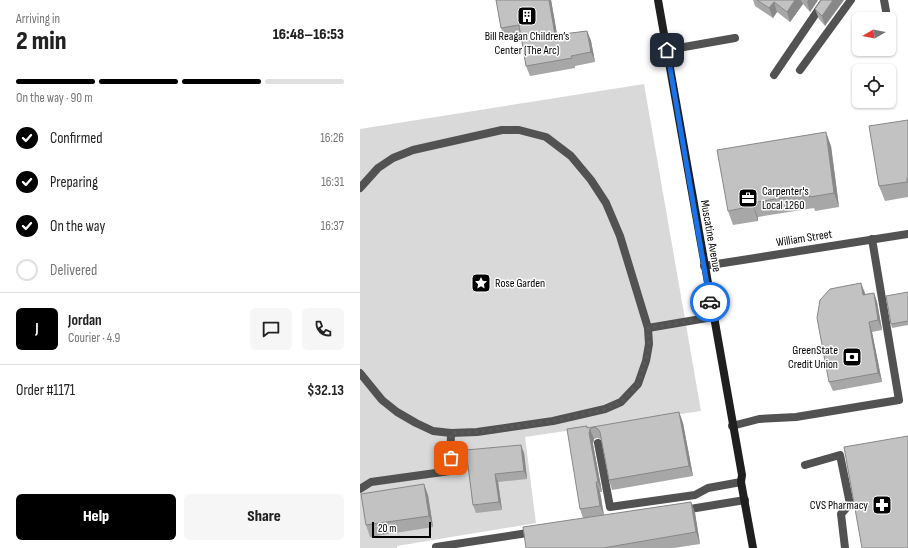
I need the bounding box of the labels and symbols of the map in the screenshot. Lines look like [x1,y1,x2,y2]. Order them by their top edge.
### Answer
building icon: Bill Reagan Children’s Center (The Arc) [516,5,538,27]
north arrow [852,12,896,56]
place label: Bill Reagan Children’s Center (The Arc) [485,29,569,58]
pin [650,33,684,67]
place label: Carpenter's Local 1260 [762,184,809,213]
office icon: Carpenter's Local 1260 [737,187,759,209]
street label: Muscatine Avenue [697,199,724,273]
street label: William Street [775,227,834,250]
place icon: Rose Garden [470,272,492,294]
place label: Rose Garden [495,276,545,291]
courier [690,282,730,322]
place label: GreenState Credit Union [788,343,838,372]
bank icon: GreenState Credit Union [841,346,863,368]
pin [434,441,468,475]
pharmacy icon: CVS Pharmacy [871,494,893,516]
place label: CVS Pharmacy [810,498,868,513]
scale bar [372,520,431,539]

